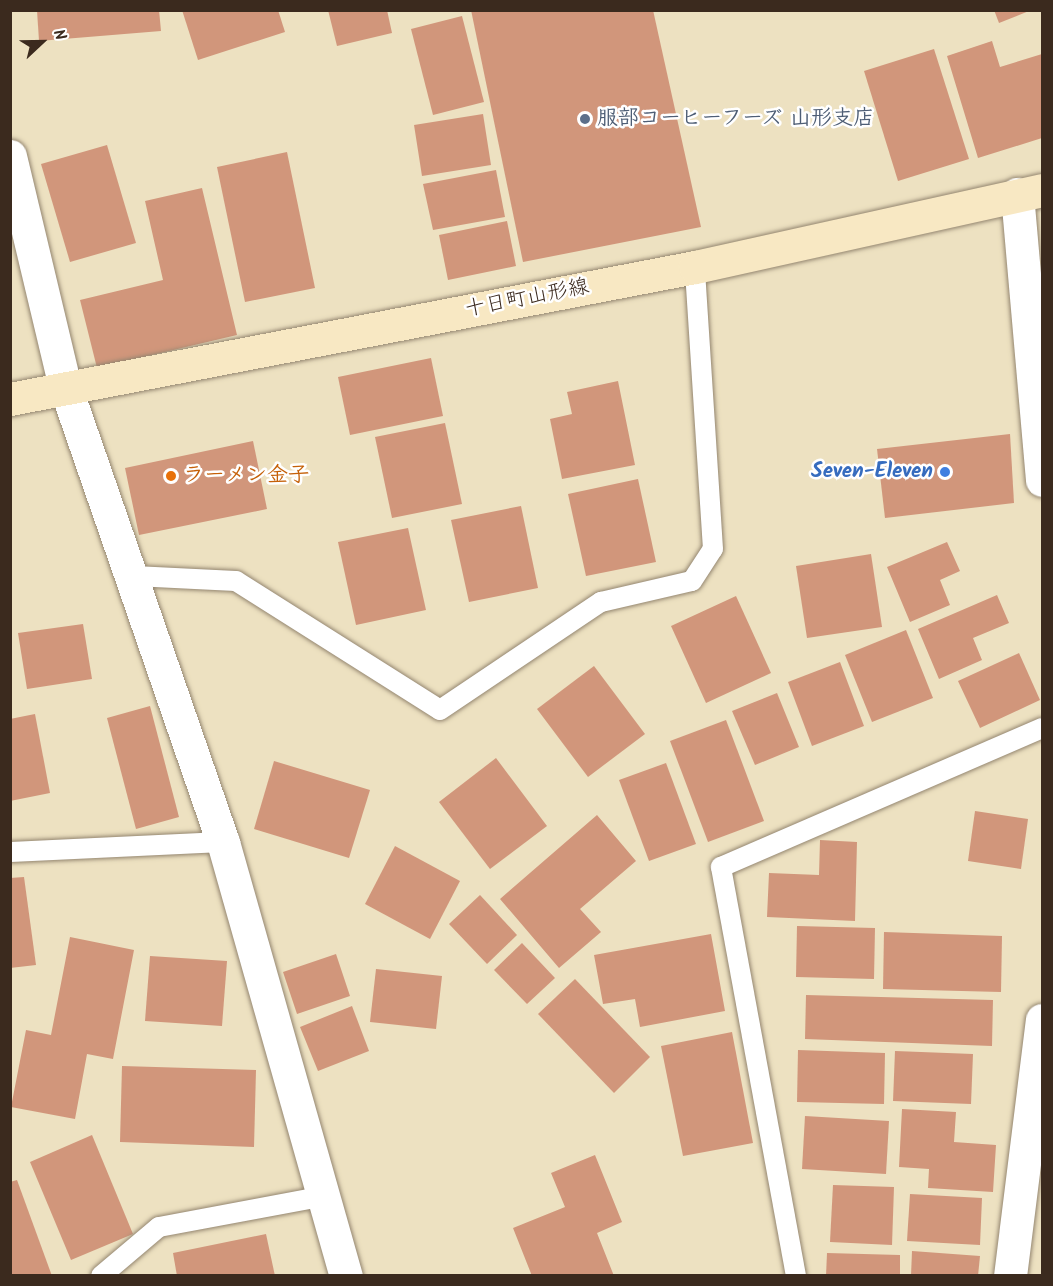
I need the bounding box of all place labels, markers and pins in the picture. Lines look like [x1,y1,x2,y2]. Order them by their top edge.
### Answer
place label: 服部コーヒーフーズ 山形支店 [597,106,877,132]
marker: 服部コーヒーフーズ 山形支店 [578,112,592,126]
place label: Seven-Eleven [811,459,933,485]
place label: ラーメン金子 [183,463,309,489]
marker: Seven-Eleven [938,465,952,479]
marker: ラーメン金子 [164,469,178,483]

